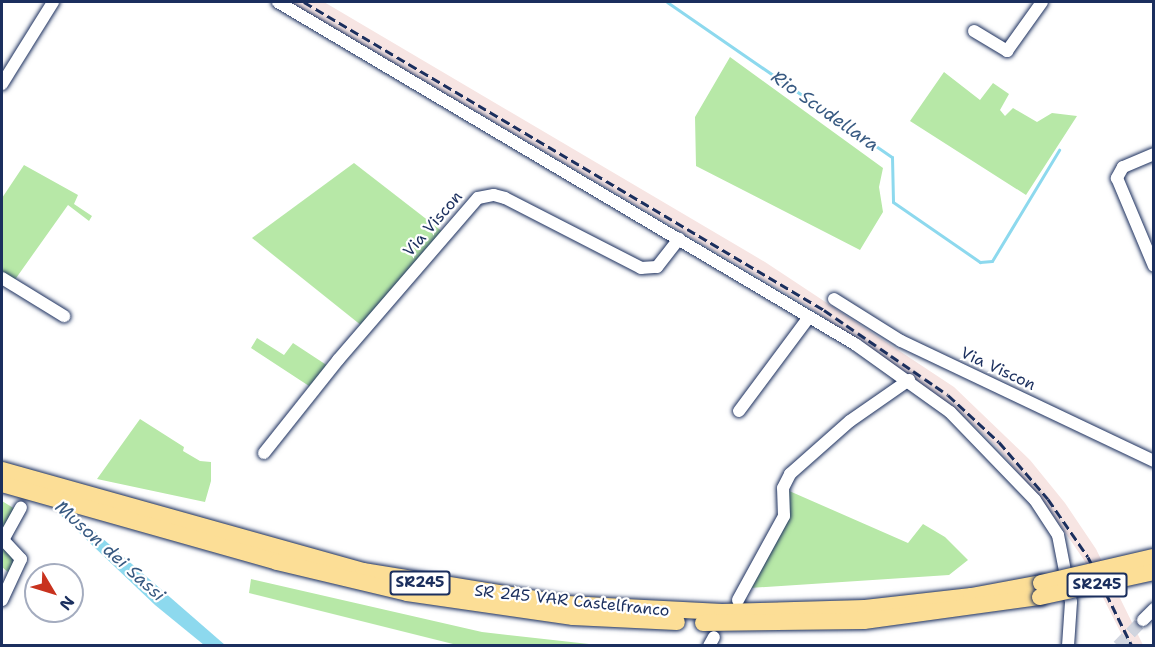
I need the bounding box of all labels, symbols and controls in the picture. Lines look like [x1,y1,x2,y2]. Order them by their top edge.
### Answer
water label: Rio Scudellara [767,66,883,156]
street label: Via Viscon [399,187,467,261]
street label: Via Viscon [958,343,1038,395]
water label: Muson dei Sassi [51,496,169,606]
north arrow [24,563,84,623]
road number: SR245 [388,571,452,595]
road number: SR245 [1066,573,1128,597]
street label: SR 245 VAR Castelfranco [473,581,671,621]
text: N [55,592,79,615]

